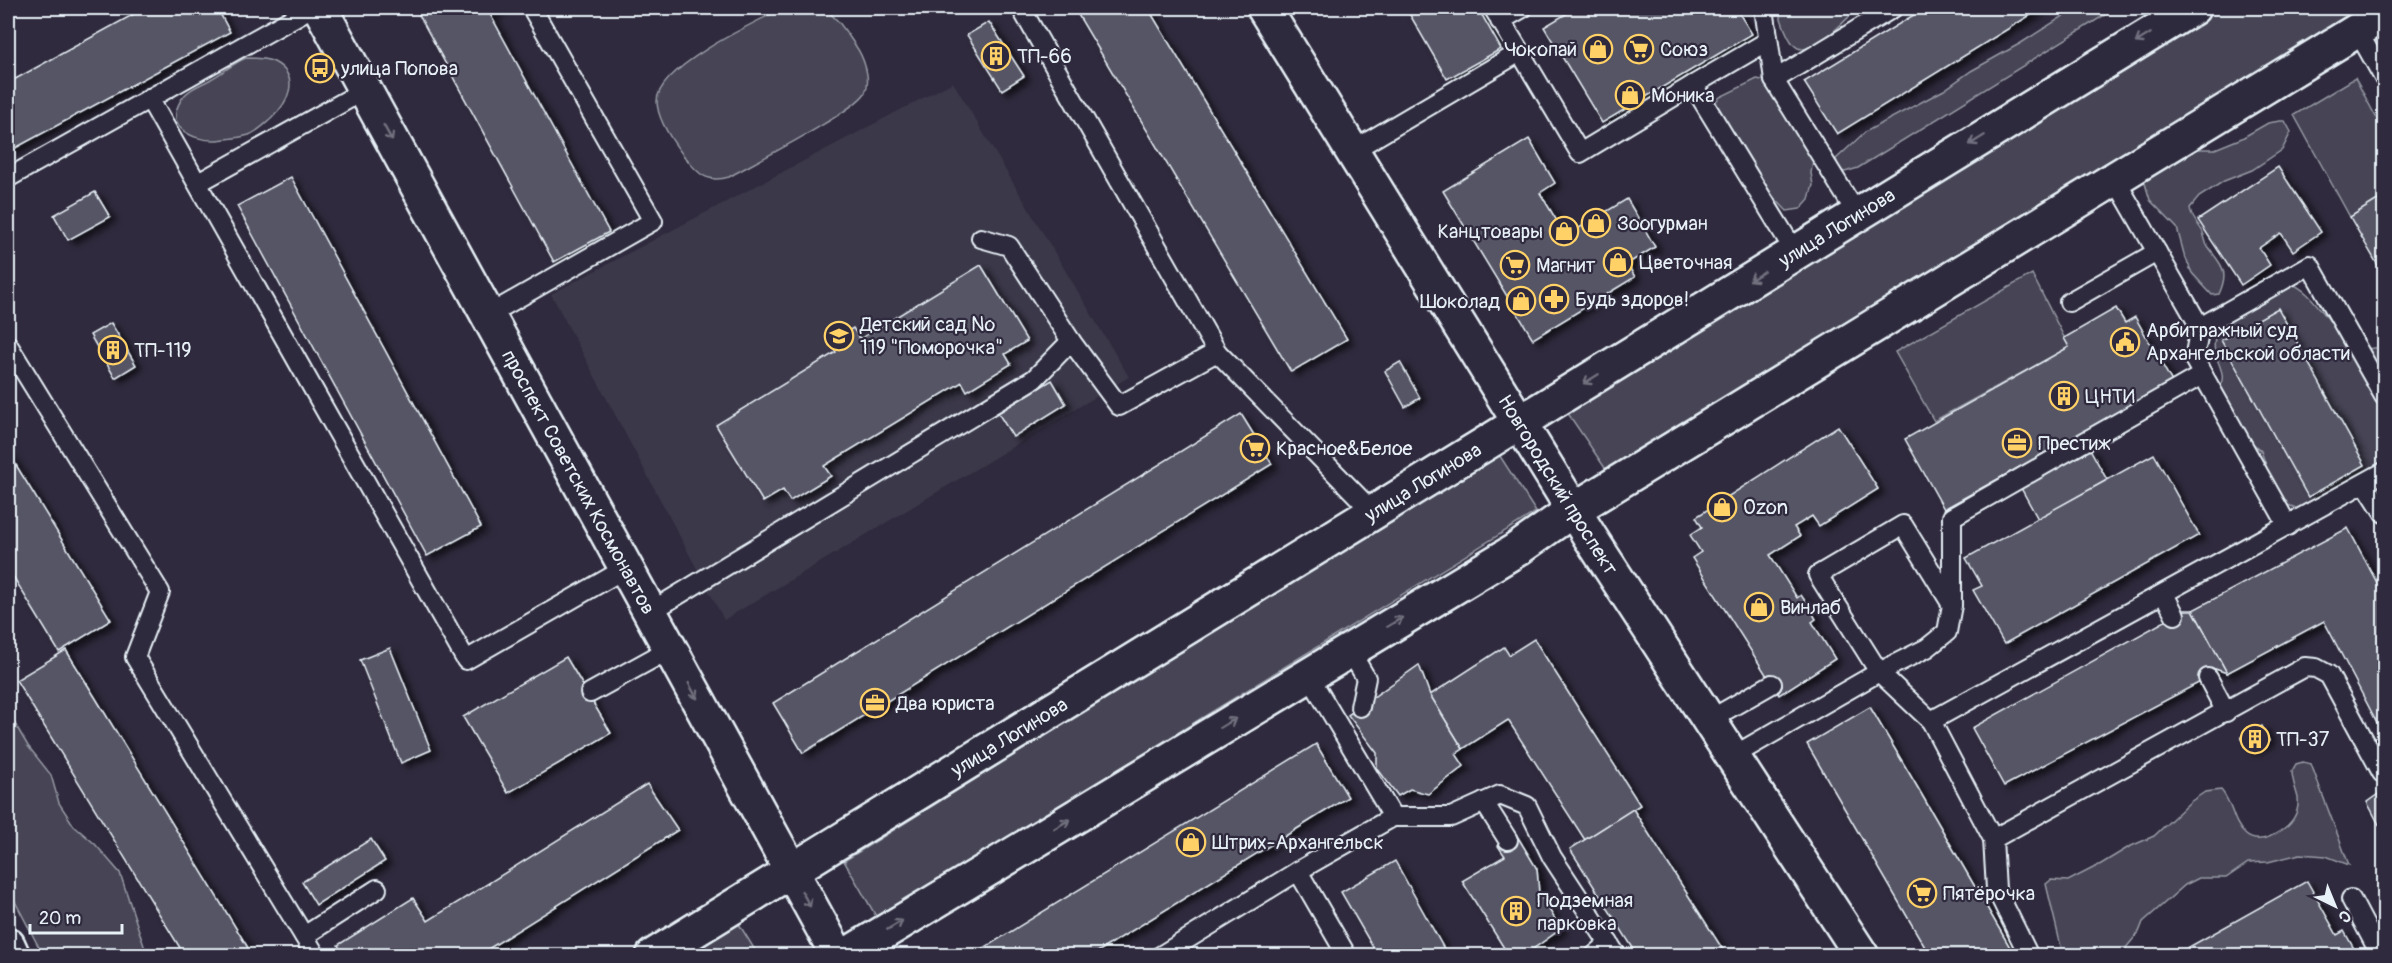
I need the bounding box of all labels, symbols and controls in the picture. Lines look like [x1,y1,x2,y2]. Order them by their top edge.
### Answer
shop icon: Чокопай [1582,33,1614,65]
supermarket icon: Союз [1623,33,1655,65]
one-way arrow [2135,33,2152,45]
place label: Чокопай [1504,37,1577,62]
place label: Союз [1660,37,1708,62]
building icon: ТП-66 [980,40,1012,72]
place label: ТП-66 [1017,44,1072,69]
bus stop icon: улица Попова [304,52,336,84]
place label: улица Попова [340,56,458,81]
shop icon: Моника [1614,79,1646,111]
place label: Моника [1651,83,1715,108]
one-way arrow [383,123,394,141]
one-way arrow [1969,135,1986,147]
street label: улица Логинова [1773,182,1900,274]
shop icon: Зоогурман [1580,207,1612,239]
place label: Зоогурман [1617,211,1708,236]
shop icon: Канцтовары [1548,215,1580,247]
place label: Канцтовары [1437,219,1543,244]
shop icon: Цветочная [1602,246,1634,278]
supermarket icon: Магнит [1499,249,1531,281]
place label: Цветочная [1639,250,1732,275]
place label: Магнит [1536,253,1595,278]
one-way arrow [1749,270,1766,282]
pharmacy icon: Будь здоров! [1538,283,1570,315]
shop icon: Шоколад [1505,285,1537,317]
place label: Будь здоров! [1575,287,1689,312]
place label: Шоколад [1420,289,1500,314]
place label: Детский сад № 119 "Поморочка" [859,312,1003,360]
place label: Арбитражный суд Архангельской области [2146,318,2350,366]
school or university icon: Детский сад № 119 "Поморочка" [823,320,855,352]
public building icon: Арбитражный суд Архангельской области [2109,326,2141,358]
building icon: ТП-119 [97,334,129,366]
place label: ТП-119 [134,338,192,363]
street label: проспект Советских Космонавтов [496,345,661,619]
one-way arrow [1583,372,1600,385]
building icon: ЦНТИ [2048,380,2080,412]
place label: ЦНТИ [2085,384,2135,409]
street label: Новгородский проспект [1492,390,1623,580]
office icon: Престиж [2001,427,2033,459]
place label: Престиж [2038,431,2111,456]
supermarket icon: Красное&Белое [1239,432,1271,464]
place label: Красное&Белое [1276,436,1413,461]
street label: улица Логинова [1359,437,1486,528]
shop icon: Ozon [1706,491,1738,523]
place label: Ozon [1743,495,1788,520]
shop icon: Винлаб [1743,591,1775,623]
place label: Винлаб [1780,595,1841,620]
one-way arrow [1386,615,1403,627]
one-way arrow [688,681,699,699]
office icon: Два юриста [859,687,891,719]
place label: Два юриста [895,691,994,716]
street label: улица Логинова [945,692,1072,783]
one-way arrow [1219,716,1236,728]
building icon: ТП-37 [2239,723,2271,755]
place label: ТП-37 [2276,727,2330,752]
one-way arrow [1053,817,1070,829]
shop icon: Штрих-Архангельск [1175,826,1207,858]
place label: Штрих-Архангельск [1212,830,1384,855]
north arrow [2305,876,2365,936]
supermarket icon: Пятёрочка [1906,877,1938,909]
place label: Пятёрочка [1943,881,2035,906]
place label: Подземная парковка [1537,888,1633,936]
one-way arrow [801,889,812,907]
building icon: Подземная парковка [1500,895,1532,927]
scale bar [30,897,122,935]
text: С [2334,906,2355,927]
text: 20 m [39,907,81,930]
one-way arrow [886,919,903,931]

